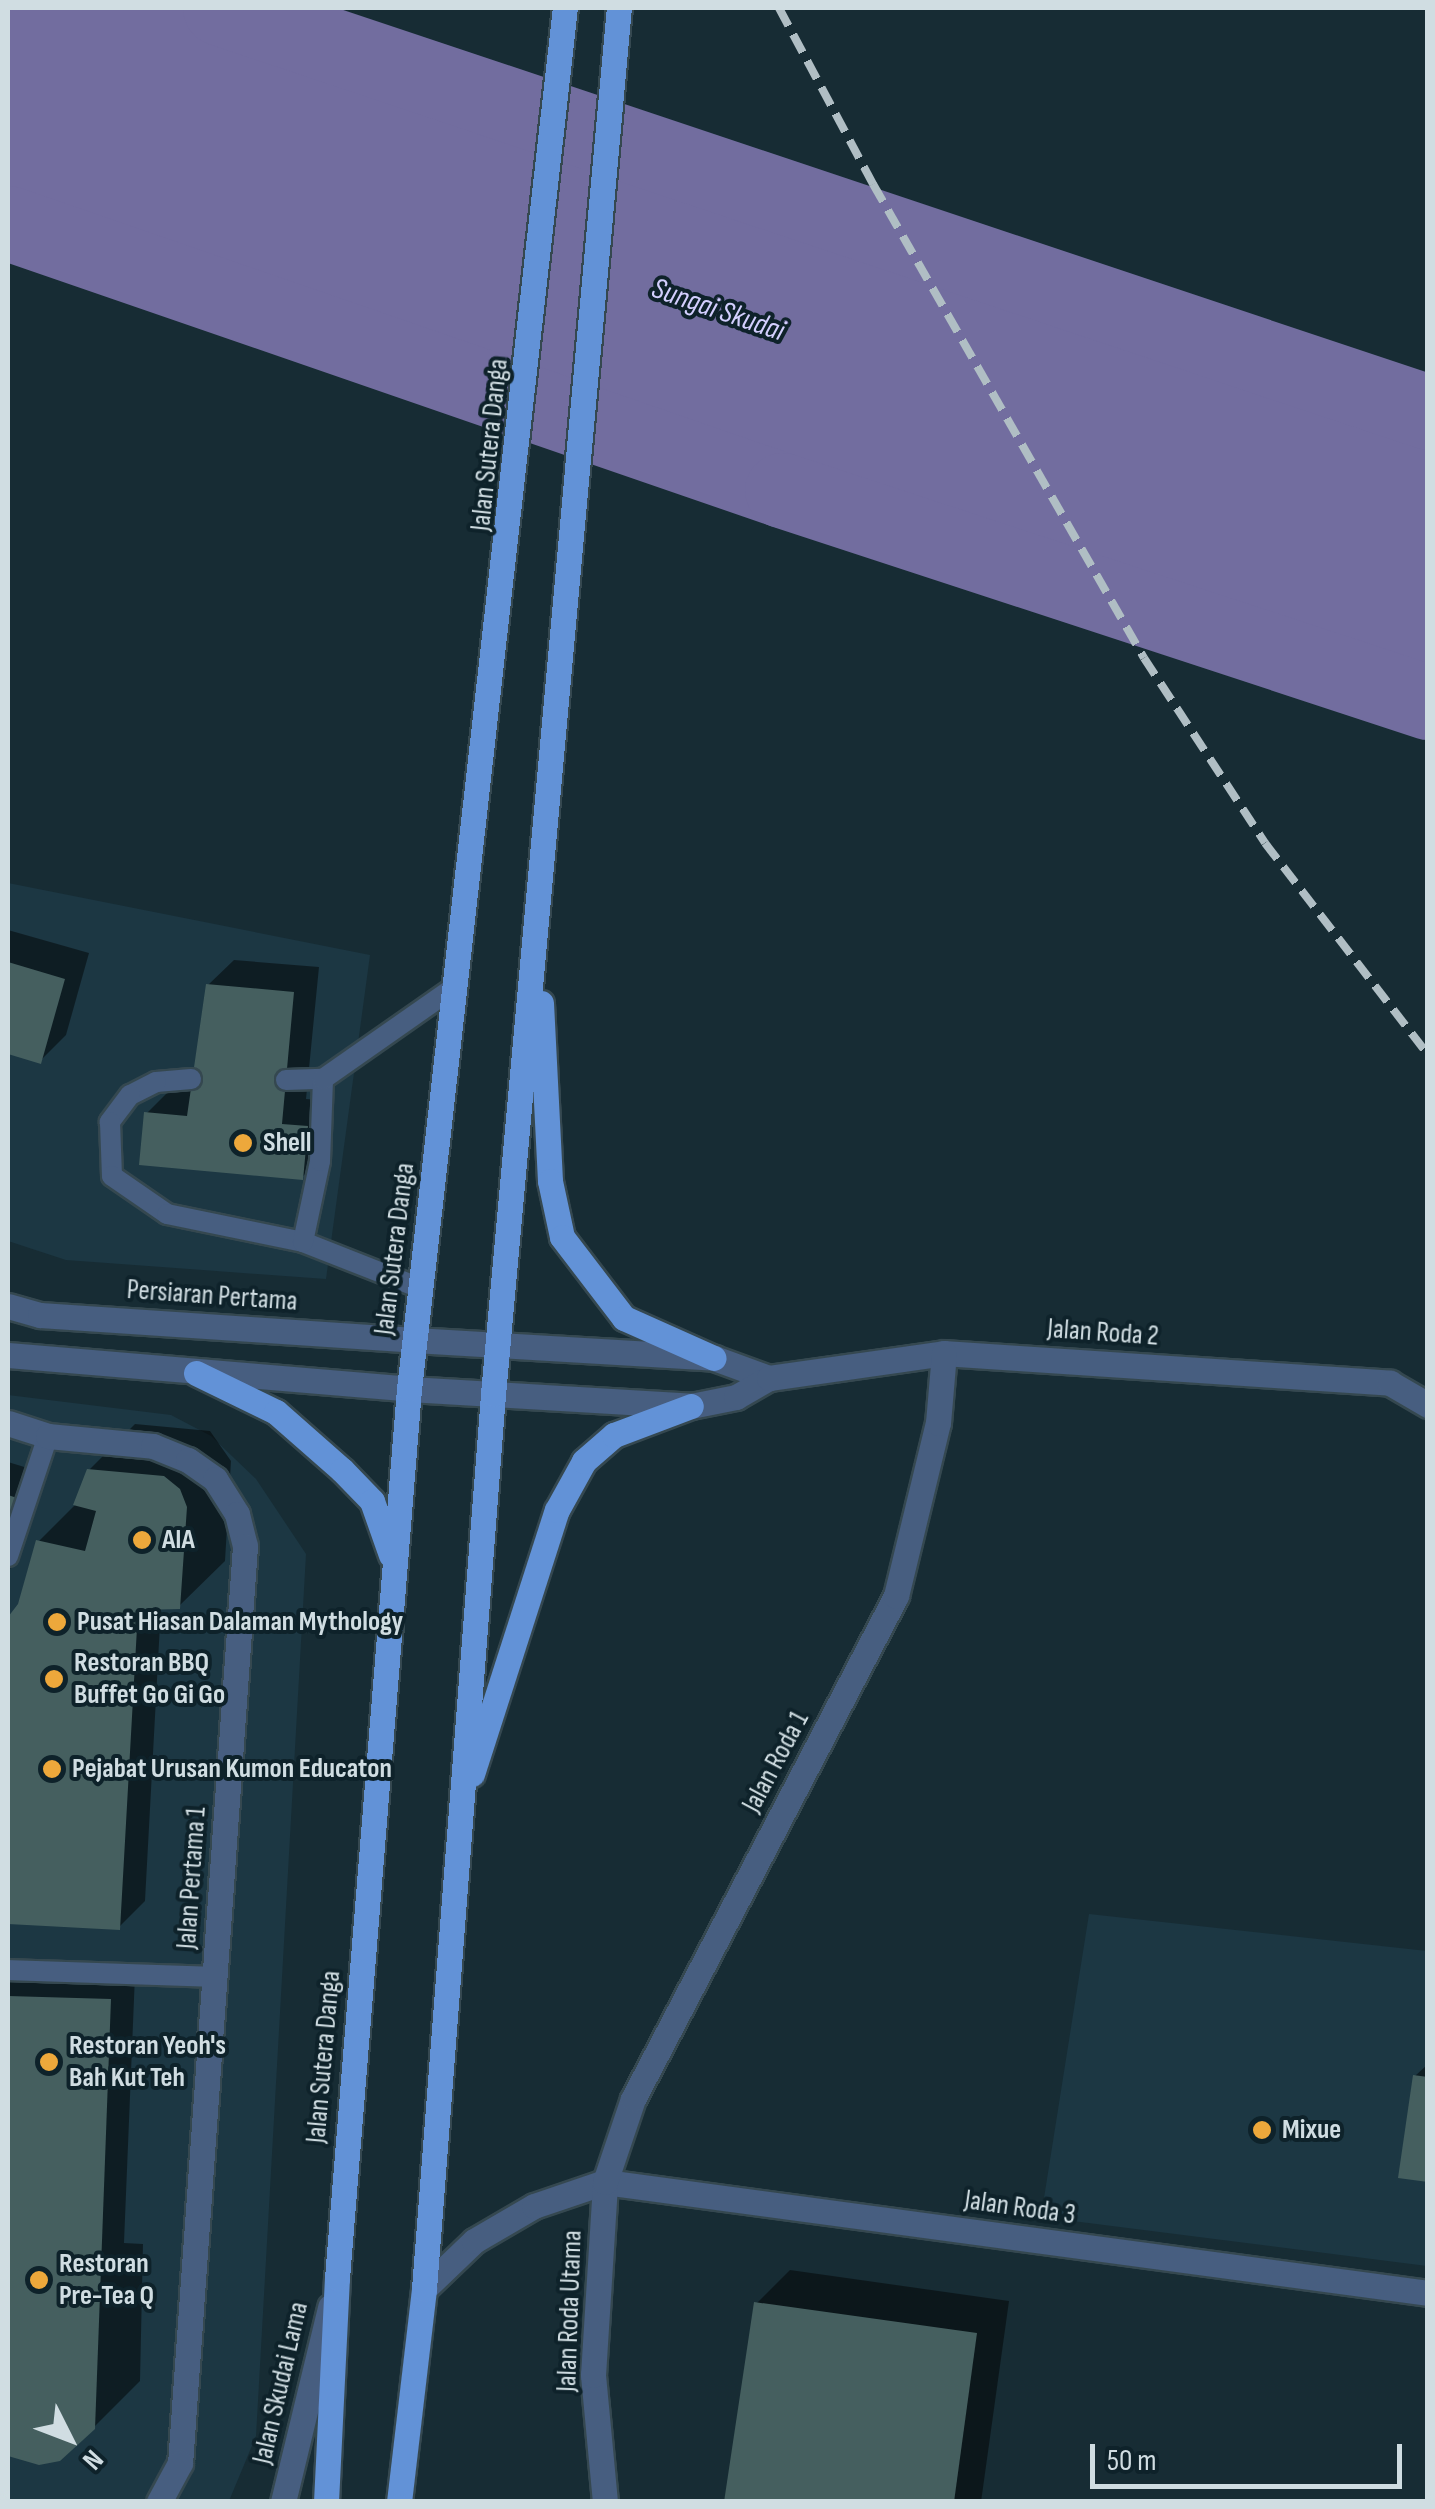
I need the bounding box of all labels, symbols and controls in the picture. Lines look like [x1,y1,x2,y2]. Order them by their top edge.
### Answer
water label: Sungai Skudai [647,271,789,349]
street label: Jalan Sutera Danga [464,357,516,533]
place label: Shell [263,1126,311,1160]
marker: Shell [232,1132,254,1154]
street label: Jalan Sutera Danga [368,1161,422,1337]
street label: Persiaran Pertama [126,1273,298,1319]
street label: Jalan Roda 2 [1046,1312,1160,1354]
place label: AIA [162,1523,195,1557]
marker: AIA [131,1529,153,1551]
place label: Pusat Hiasan Dalaman Mythology [77,1605,403,1639]
marker: Pusat Hiasan Dalaman Mythology [46,1611,68,1633]
place label: Restoran BBQ Buffet Go Gi Go [74,1646,225,1712]
marker: Restoran BBQ Buffet Go Gi Go [43,1668,65,1690]
street label: Jalan Roda 1 [735,1706,817,1818]
place label: Pejabat Urusan Kumon Educaton [72,1752,392,1786]
marker: Pejabat Urusan Kumon Educaton [41,1758,63,1780]
street label: Jalan Pertama 1 [170,1806,214,1950]
street label: Jalan Sutera Danga [300,1969,348,2145]
place label: Restoran Yeoh's Bah Kut Teh [69,2029,226,2095]
marker: Restoran Yeoh's Bah Kut Teh [38,2051,60,2073]
place label: Mixue [1282,2113,1341,2147]
marker: Mixue [1251,2119,1273,2141]
street label: Jalan Roda 3 [962,2184,1078,2232]
street label: Jalan Roda Utama [550,2230,590,2392]
place label: Restoran Pre-Tea Q [59,2247,154,2313]
marker: Restoran Pre-Tea Q [28,2269,50,2291]
street label: Jalan Skudai Lama [246,2299,316,2467]
north arrow [20,2389,120,2489]
scale bar [1095,2424,1408,2486]
text: N [75,2443,110,2476]
text: 50 m [1107,2443,1156,2479]

